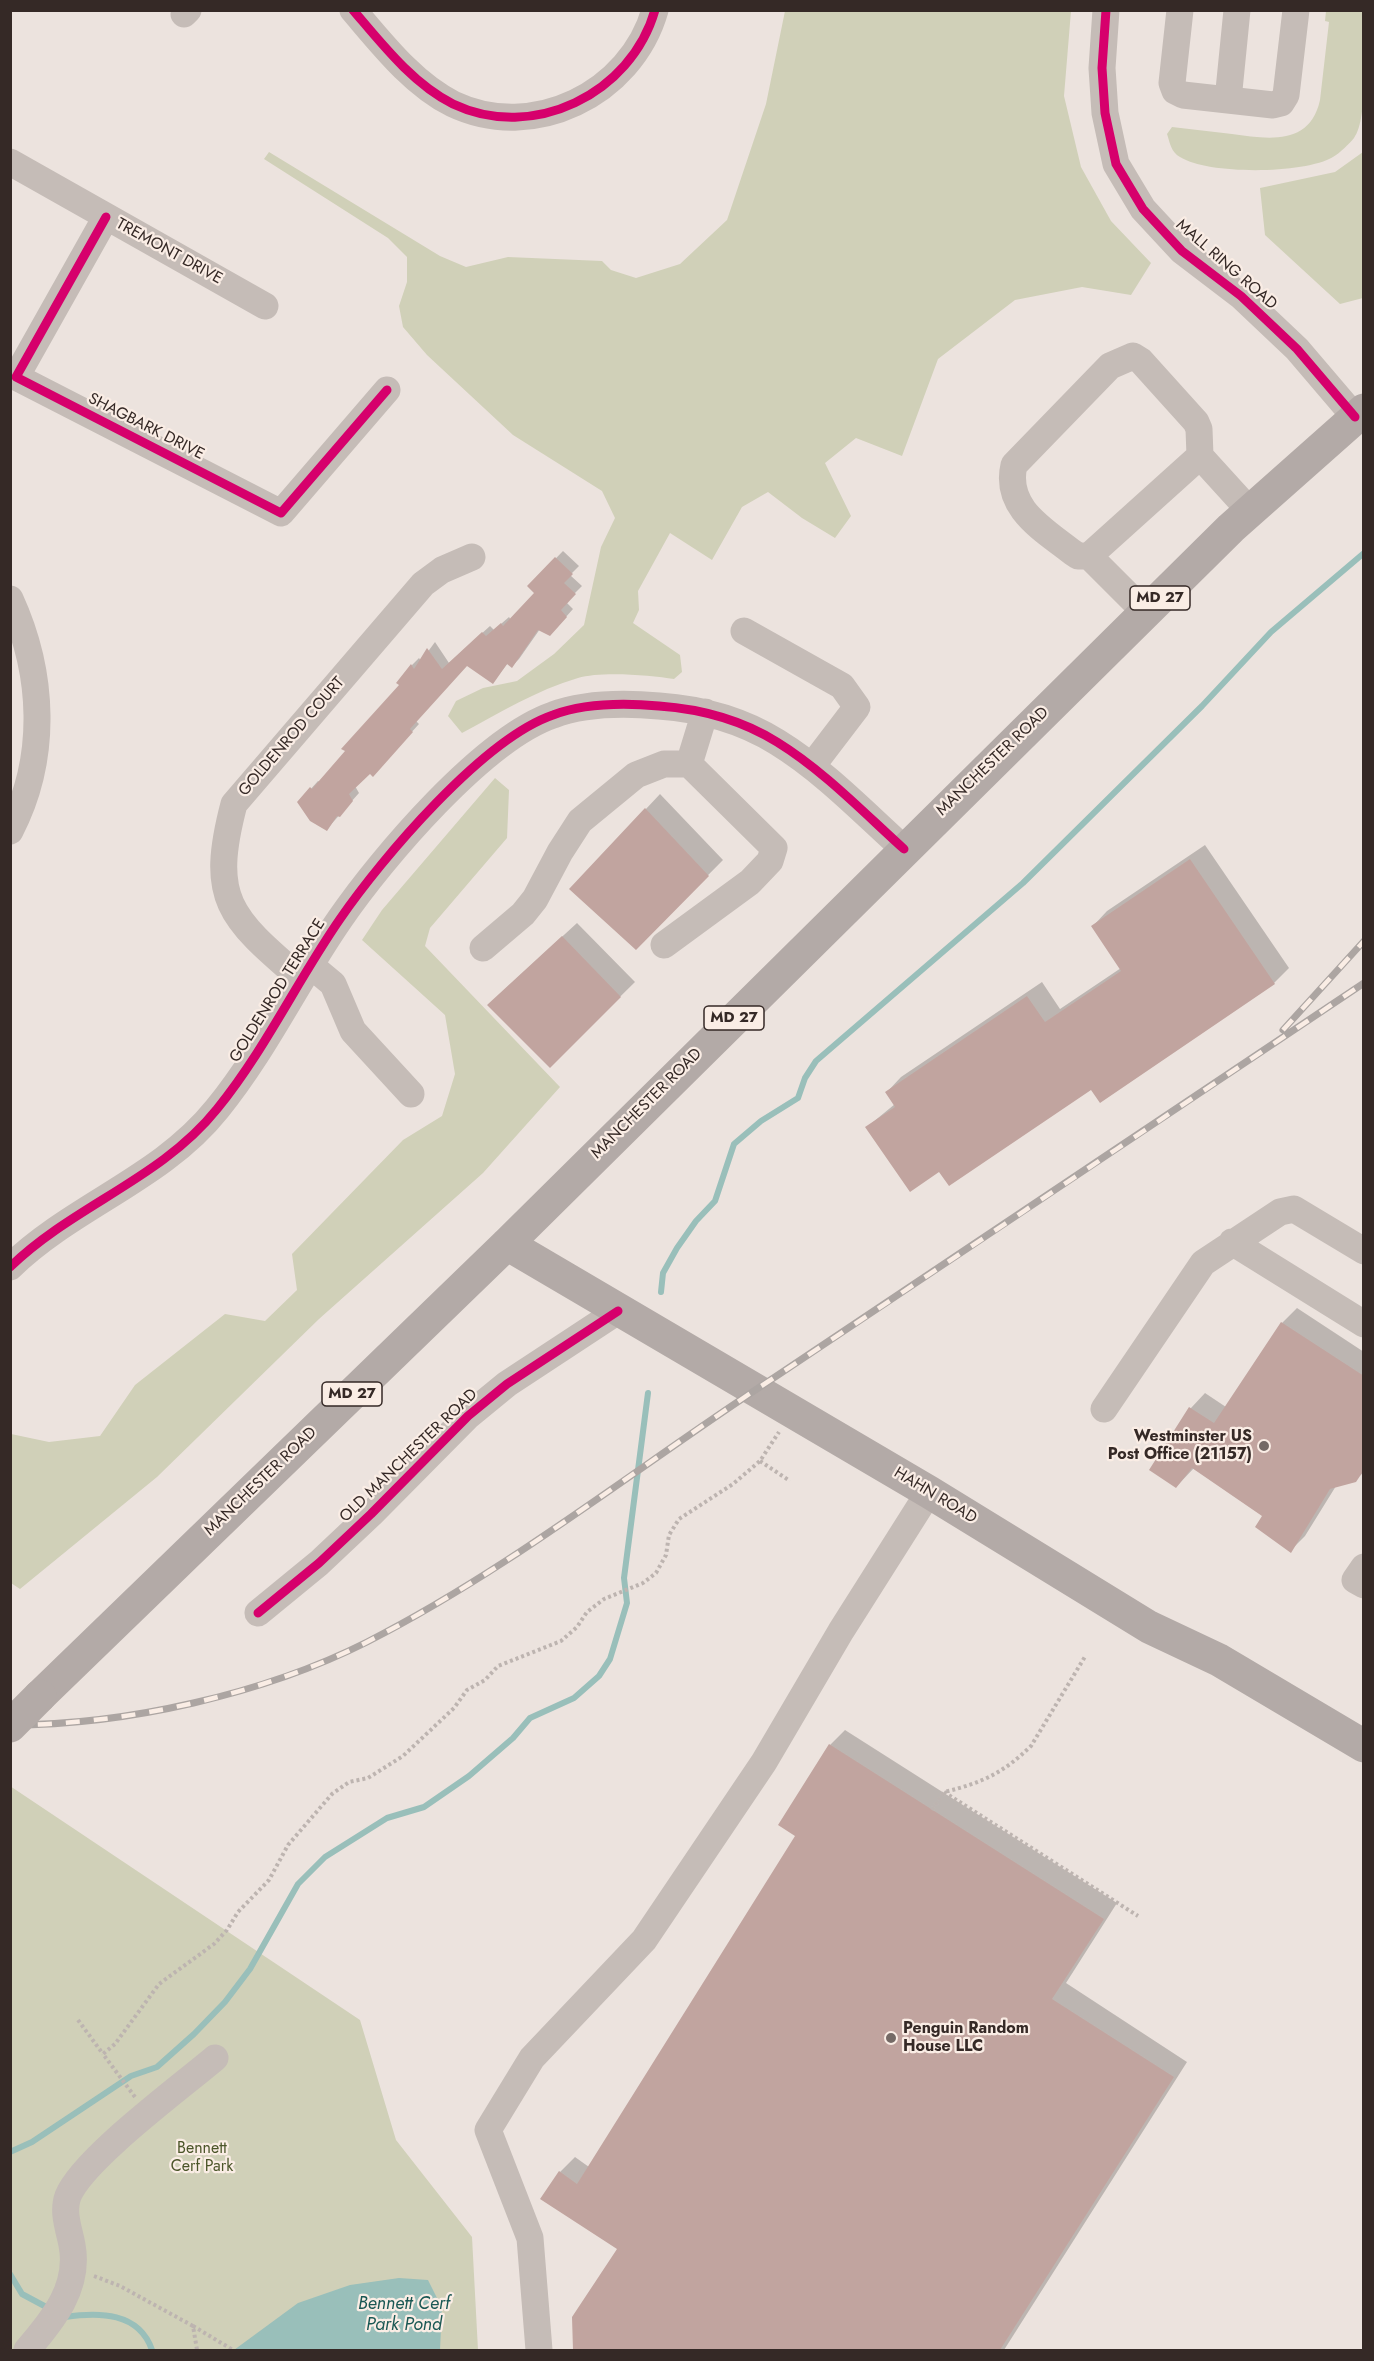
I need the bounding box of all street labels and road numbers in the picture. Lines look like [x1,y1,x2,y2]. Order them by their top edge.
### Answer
street label: TREMONT DRIVE [112,215,226,289]
street label: MALL RING ROAD [1171,216,1281,314]
street label: SHAGBARK DRIVE [85,389,207,465]
road number: MD 27 [1130,586,1190,610]
street label: GOLDENROD COURT [235,673,349,801]
street label: MANCHESTER ROAD [933,704,1053,820]
street label: GOLDENROD TERRACE [226,916,330,1066]
road number: MD 27 [704,1006,764,1030]
street label: MANCHESTER ROAD [588,1045,706,1163]
road number: MD 27 [322,1382,382,1406]
street label: OLD MANCHESTER ROAD [336,1385,482,1527]
street label: MANCHESTER ROAD [201,1424,321,1540]
street label: HAHN ROAD [890,1464,980,1528]

